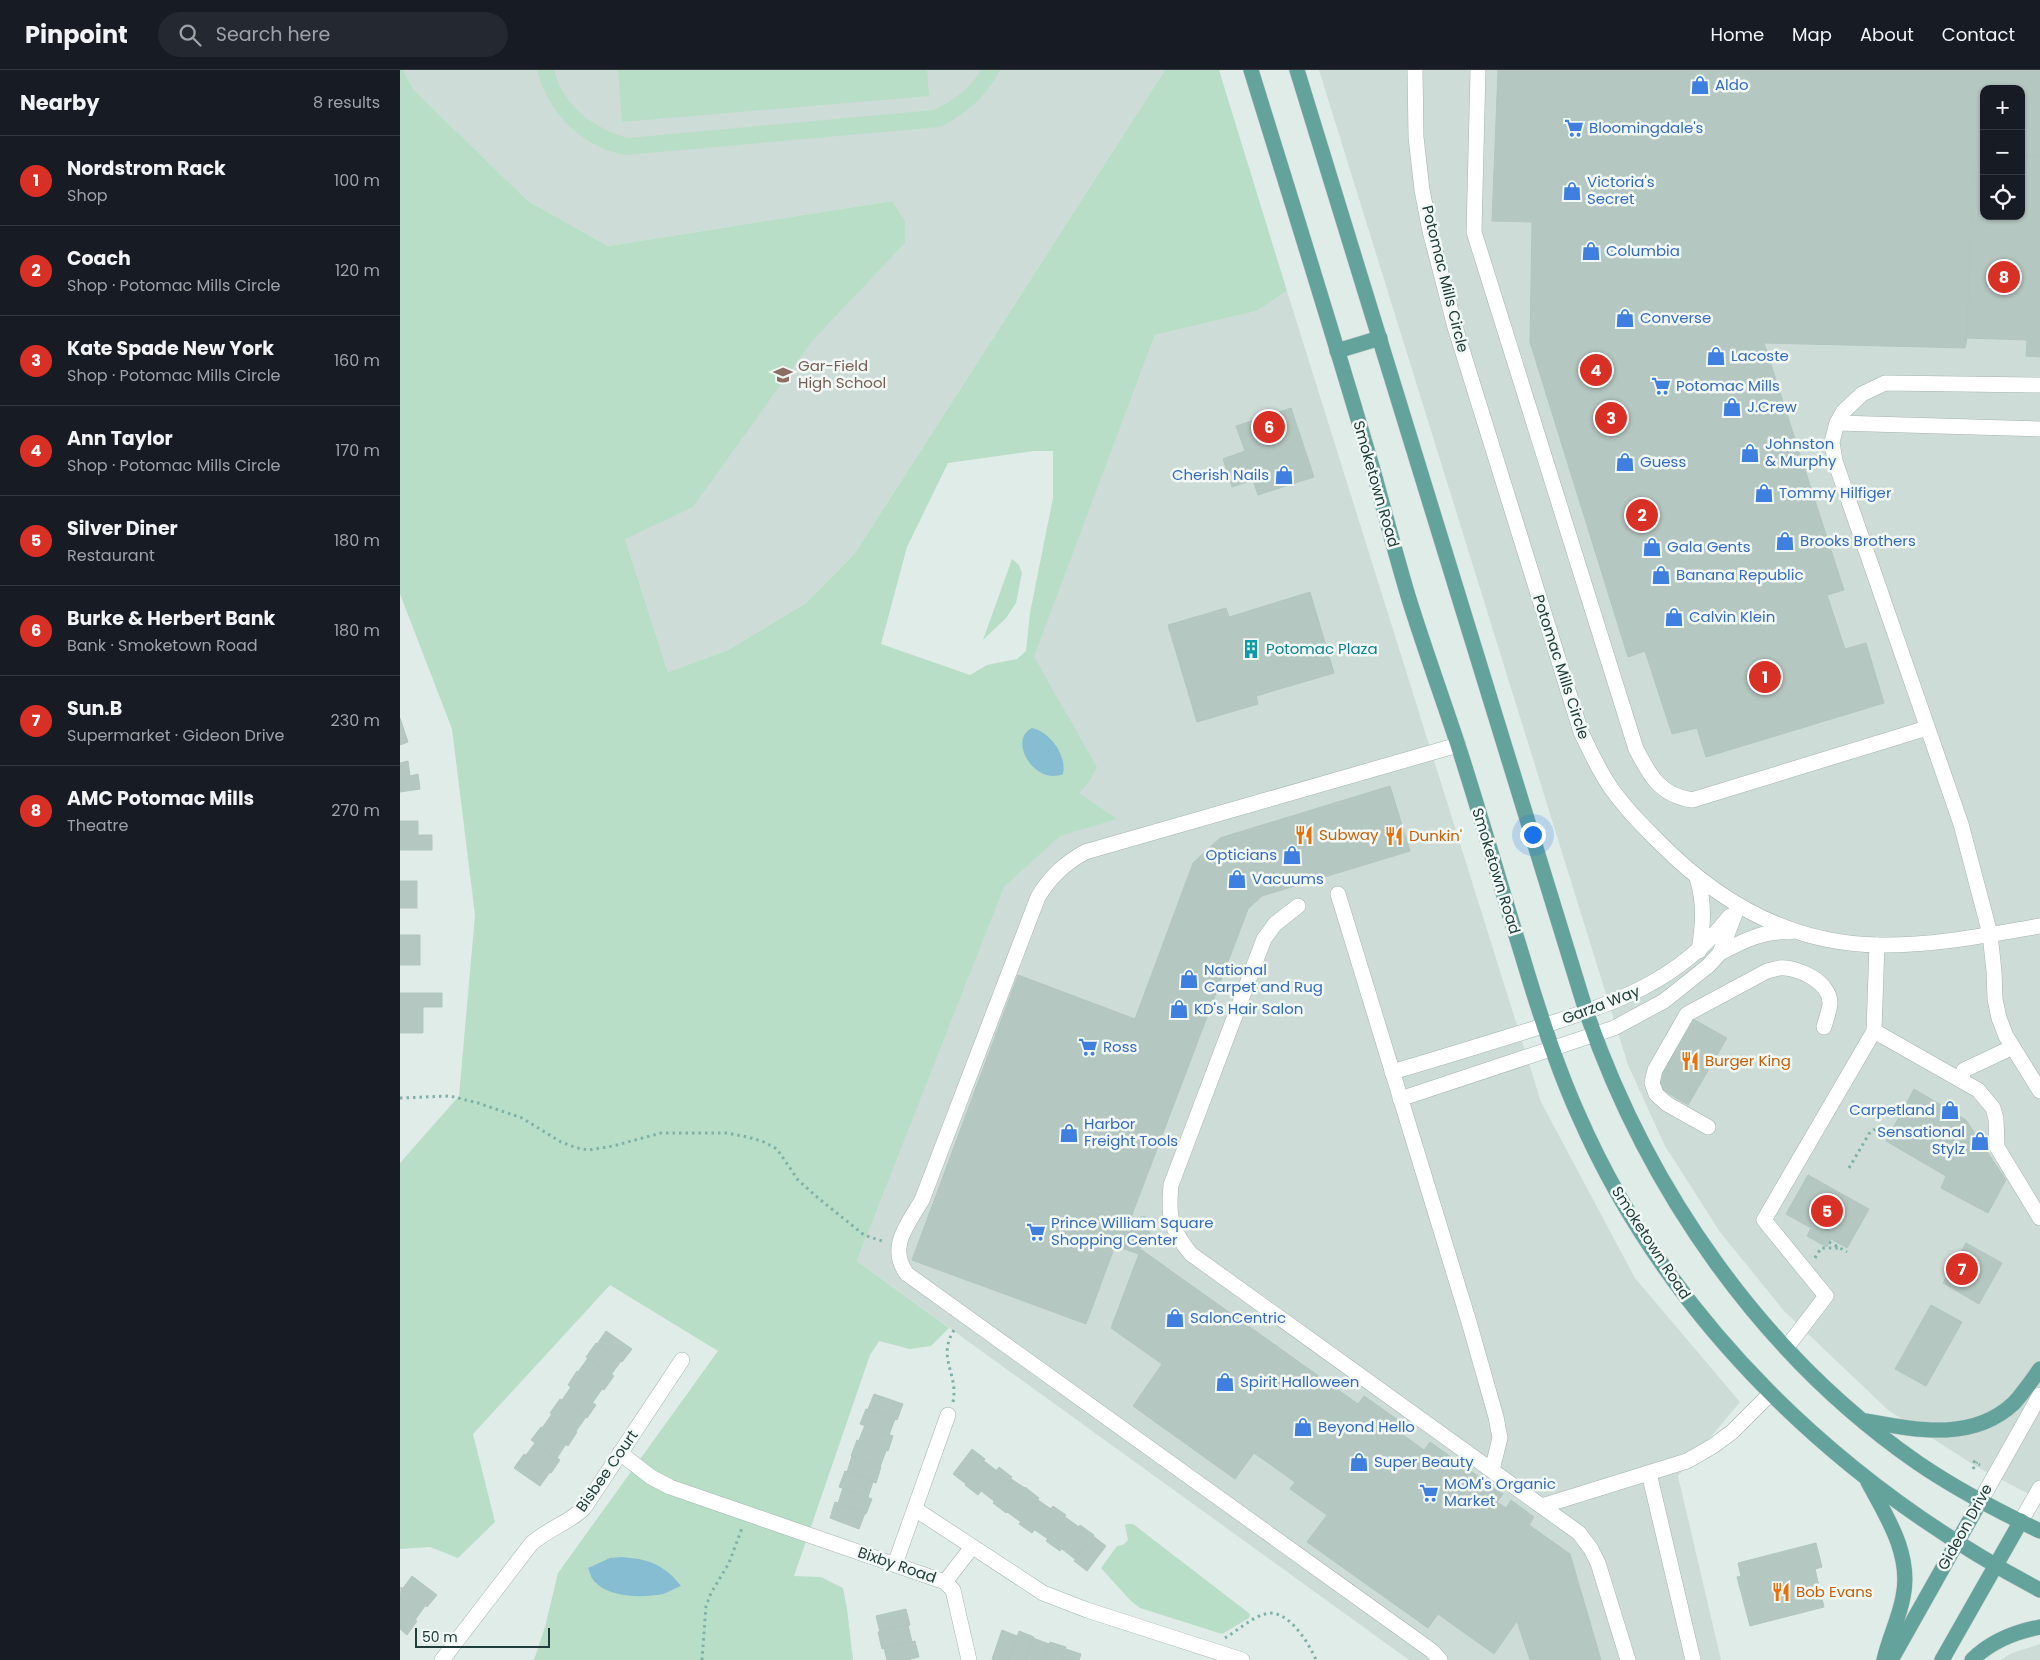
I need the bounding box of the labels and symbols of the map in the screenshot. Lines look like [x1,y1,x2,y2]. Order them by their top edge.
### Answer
shop icon: Aldo [1689,74,1711,96]
place label: Aldo [1715,74,1749,95]
supermarket icon: Bloomingdale's [1563,117,1585,139]
place label: Bloomingdale's [1589,117,1704,138]
place label: Victoria's Secret [1587,171,1655,209]
shop icon: Victoria's Secret [1561,180,1583,202]
street label: Potomac Mills Circle [1417,203,1474,355]
shop icon: Columbia [1580,240,1602,262]
place label: Columbia [1606,240,1680,261]
pin: 8 [1988,258,2020,296]
shop icon: Converse [1614,307,1636,329]
place label: Converse [1640,307,1711,328]
shop icon: Lacoste [1705,345,1727,367]
place label: Lacoste [1731,345,1789,366]
pin: 4 [1580,351,1612,389]
place label: Gar-Field High School [798,355,886,393]
school or university icon: Gar-Field High School [772,364,794,386]
supermarket icon: Potomac Mills [1650,375,1672,397]
place label: Potomac Mills [1676,375,1780,396]
shop icon: J.Crew [1721,396,1743,418]
place label: J.Crew [1747,396,1798,417]
pin: 3 [1595,399,1627,437]
pin: 6 [1253,408,1285,446]
street label: Smoketown Road [1348,418,1405,550]
place label: Johnston & Murphy [1765,433,1837,471]
shop icon: Johnston & Murphy [1739,442,1761,464]
shop icon: Guess [1614,451,1636,473]
place label: Guess [1640,451,1686,472]
place label: Cherish Nails [1172,464,1269,485]
shop icon: Cherish Nails [1273,464,1295,486]
shop icon: Tommy Hilfiger [1753,482,1775,504]
place label: Tommy Hilfiger [1779,482,1892,503]
pin: 2 [1626,496,1658,534]
shop icon: Brooks Brothers [1774,530,1796,552]
place label: Brooks Brothers [1800,530,1916,551]
shop icon: Gala Gents [1641,536,1663,558]
place label: Gala Gents [1667,536,1751,557]
shop icon: Banana Republic [1650,564,1672,586]
place label: Banana Republic [1676,564,1804,585]
street label: Potomac Mills Circle [1528,592,1595,742]
shop icon: Calvin Klein [1663,606,1685,628]
place label: Calvin Klein [1689,606,1775,627]
building icon: Potomac Plaza [1240,638,1262,660]
place label: Potomac Plaza [1266,638,1378,659]
pin: 1 [1749,658,1781,696]
street label: Smoketown Road [1467,805,1526,936]
your location [1520,822,1546,848]
restaurant icon: Subway [1293,824,1315,846]
place label: Subway [1319,824,1379,845]
restaurant icon: Dunkin' [1383,825,1405,847]
place label: Dunkin' [1409,825,1462,846]
place label: Opticians [1206,844,1277,865]
shop icon: Opticians [1281,844,1303,866]
shop icon: Vacuums [1226,868,1248,890]
place label: Vacuums [1252,868,1324,889]
place label: National Carpet and Rug [1204,959,1323,997]
shop icon: National Carpet and Rug [1178,968,1200,990]
street label: Garza Way [1559,980,1643,1029]
shop icon: KD's Hair Salon [1168,998,1190,1020]
place label: KD's Hair Salon [1194,998,1303,1019]
supermarket icon: Ross [1077,1036,1099,1058]
place label: Ross [1103,1036,1138,1057]
restaurant icon: Burger King [1679,1050,1701,1072]
place label: Burger King [1705,1050,1791,1071]
place label: Carpetland [1849,1099,1935,1120]
shop icon: Carpetland [1939,1099,1961,1121]
place label: Harbor Freight Tools [1084,1113,1178,1151]
place label: Sensational Stylz [1877,1121,1965,1159]
shop icon: Harbor Freight Tools [1058,1122,1080,1144]
shop icon: Sensational Stylz [1969,1130,1991,1152]
street label: Smoketown Road [1607,1182,1696,1303]
pin: 5 [1811,1192,1843,1230]
place label: Prince William Square Shopping Center [1051,1212,1214,1250]
supermarket icon: Prince William Square Shopping Center [1025,1221,1047,1243]
pin: 7 [1946,1250,1978,1288]
shop icon: SalonCentric [1164,1307,1186,1329]
place label: SalonCentric [1190,1307,1286,1328]
shop icon: Spirit Halloween [1214,1371,1236,1393]
place label: Spirit Halloween [1240,1371,1359,1392]
shop icon: Beyond Hello [1292,1416,1314,1438]
place label: Beyond Hello [1318,1416,1415,1437]
street label: Bisbee Court [571,1426,643,1516]
shop icon: Super Beauty [1348,1451,1370,1473]
place label: Super Beauty [1374,1451,1474,1472]
place label: MOM's Organic Market [1444,1473,1556,1511]
street label: Gideon Drive [1932,1480,1997,1574]
supermarket icon: MOM's Organic Market [1418,1482,1440,1504]
street label: Bixby Road [855,1541,939,1588]
restaurant icon: Bob Evans [1770,1581,1792,1603]
place label: Bob Evans [1796,1581,1873,1602]
scale bar [415,1625,550,1648]

